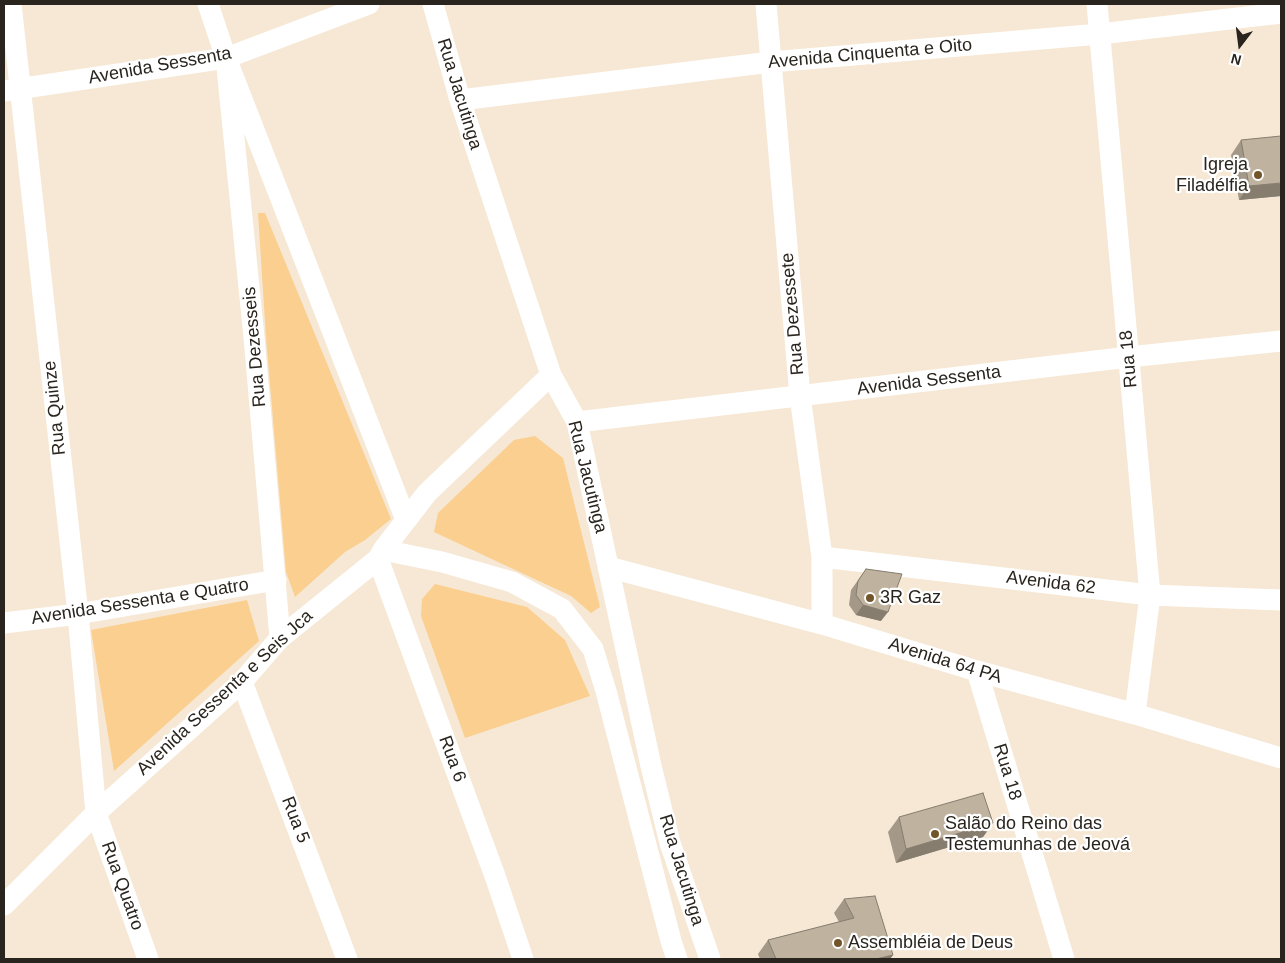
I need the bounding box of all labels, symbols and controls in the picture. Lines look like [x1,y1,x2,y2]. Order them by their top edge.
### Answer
north arrow [1215,20,1265,70]
street label: Avenida Cinquenta e Oito [767,34,973,74]
street label: Rua Jacutinga [432,36,486,152]
street label: Avenida Sessenta [87,43,233,89]
text: N [1229,50,1243,69]
place label: Igreja Filadélfia [1176,154,1248,196]
marker: Igreja Filadélfia [1252,169,1264,181]
street label: Rua Dezessete [777,252,809,376]
street label: Rua Dezesseis [239,286,271,408]
street label: Rua 18 [1116,329,1142,389]
street label: Rua Quinze [39,360,71,456]
street label: Avenida Sessenta [856,361,1002,401]
street label: Rua Jacutinga [563,419,611,535]
street label: Avenida 62 [1005,567,1097,599]
street label: Avenida Sessenta e Quatro [30,574,250,630]
place label: 3R Gaz [880,587,941,609]
marker: 3R Gaz [864,592,876,604]
street label: Avenida Sessenta e Seis Jca [132,606,318,780]
street label: Avenida 64 PA [886,634,1004,688]
street label: Rua 6 [434,733,470,785]
street label: Rua 18 [988,741,1026,803]
street label: Rua 5 [276,794,314,846]
street label: Rua Jacutinga [654,812,708,928]
place label: Salão do Reino das Testemunhas de Jeová [945,813,1130,856]
marker: Salão do Reino das Testemunhas de Jeová [929,828,941,840]
street label: Rua Quatro [96,839,148,933]
place label: Assembléia de Deus [848,932,1013,954]
marker: Assembléia de Deus [832,937,844,949]

